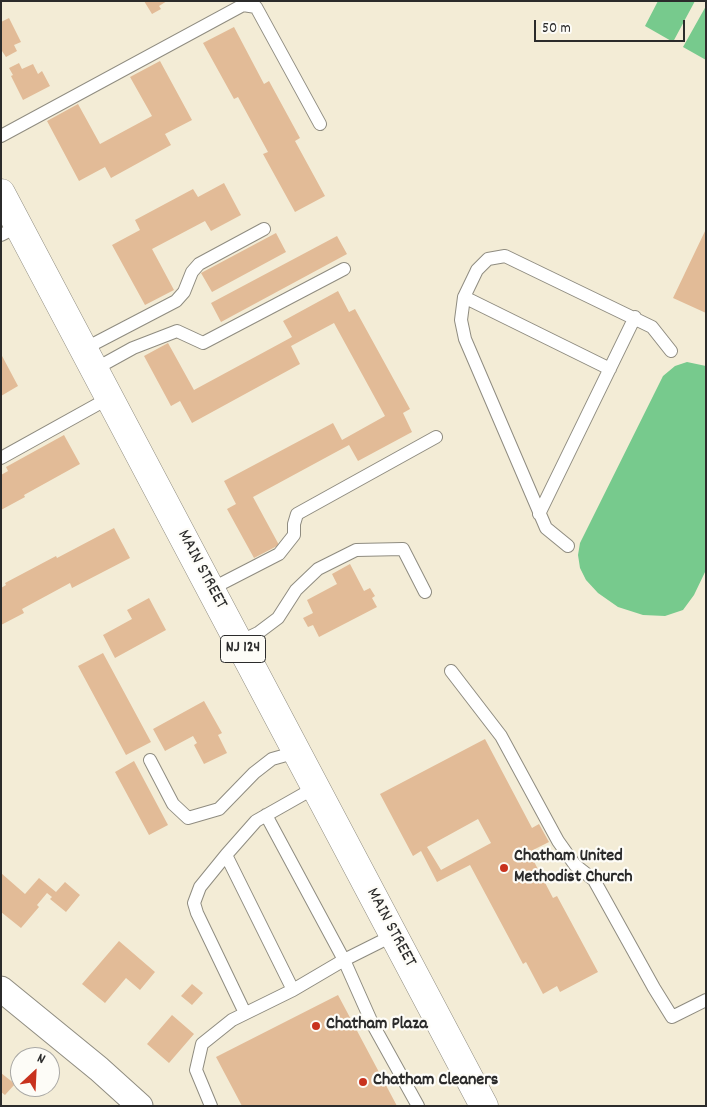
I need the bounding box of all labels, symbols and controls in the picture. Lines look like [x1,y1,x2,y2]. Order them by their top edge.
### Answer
scale bar [537,10,688,42]
text: 50 m [542,18,571,40]
street label: MAIN STREET [171,527,231,613]
road number: NJ 124 [220,636,266,662]
place label: Chatham United Methodist Church [514,847,632,890]
marker: Chatham United Methodist Church [498,862,510,874]
street label: MAIN STREET [360,885,420,971]
place label: Chatham Plaza [326,1015,428,1037]
marker: Chatham Plaza [310,1020,322,1032]
north arrow [10,1047,60,1097]
text: N [34,1049,48,1070]
place label: Chatham Cleaners [373,1071,498,1093]
marker: Chatham Cleaners [357,1076,369,1088]

